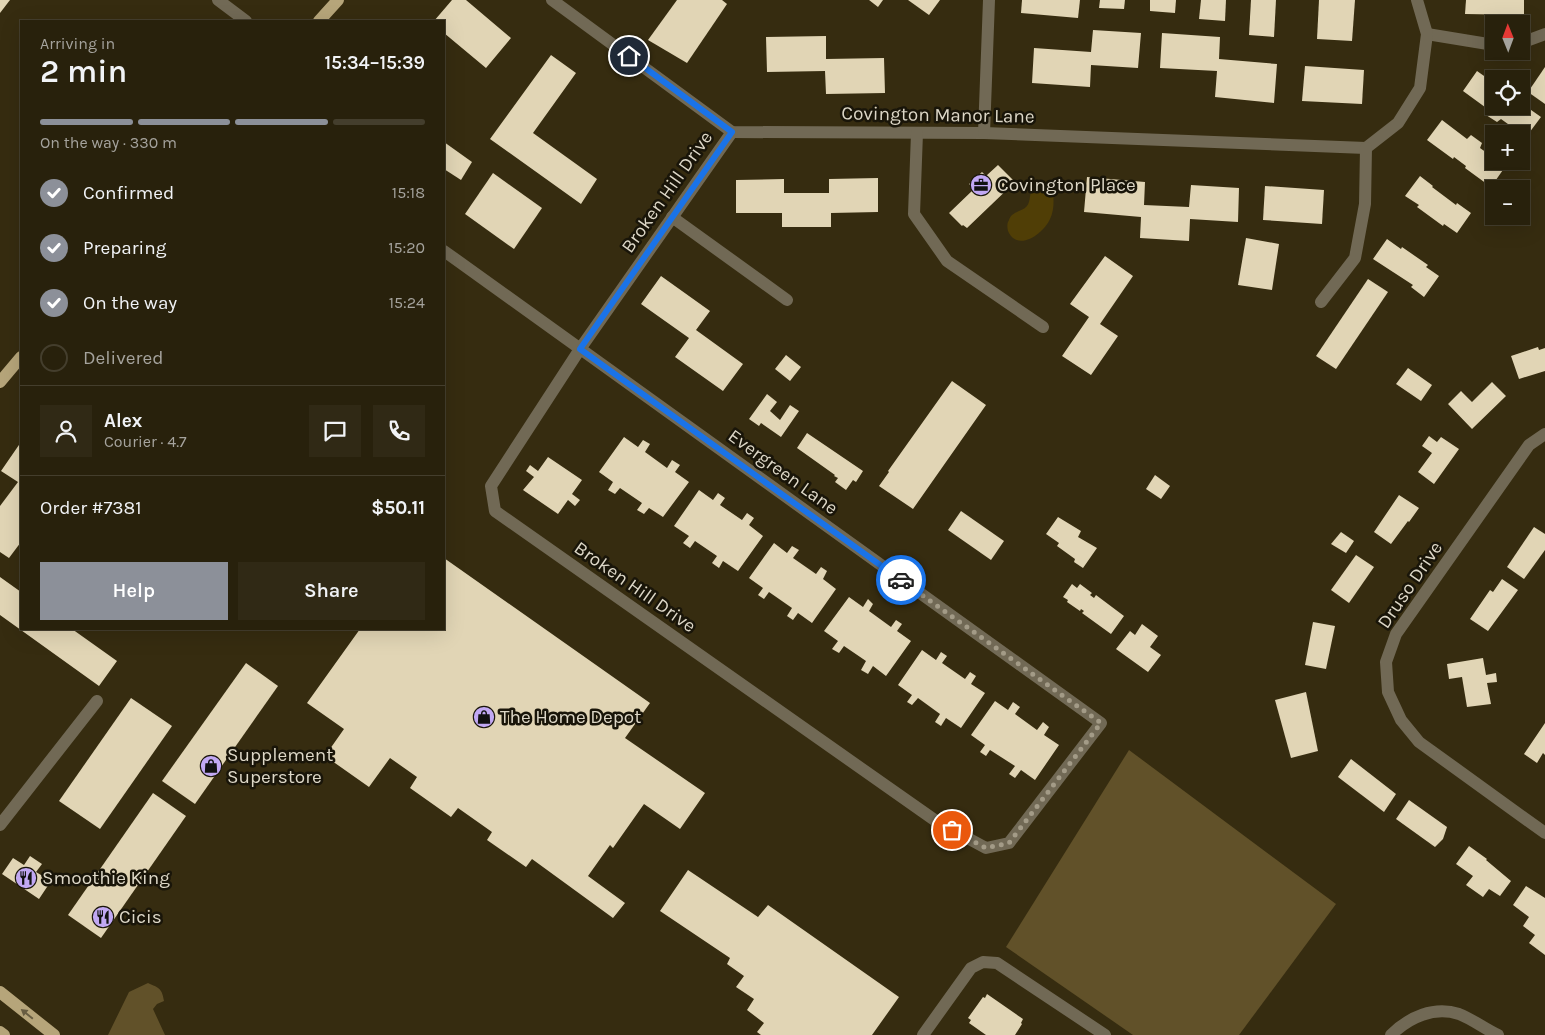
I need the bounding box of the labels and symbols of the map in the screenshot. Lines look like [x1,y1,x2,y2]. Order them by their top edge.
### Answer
north arrow [1485,15,1530,60]
pin [608,35,650,77]
street label: Covington Manor Lane [841,102,1035,128]
street label: Broken Hill Drive [617,127,717,257]
office icon: Covington Place [969,173,993,197]
place label: Covington Place [997,174,1136,196]
street label: Evergreen Lane [724,425,842,519]
street label: Broken Hill Drive [570,537,700,637]
street label: Druso Drive [1373,537,1447,633]
courier [876,555,926,605]
shop icon: The Home Depot [472,705,496,729]
place label: The Home Depot [500,706,641,728]
place label: Supplement Superstore [227,744,333,788]
shop icon: Supplement Superstore [199,754,223,778]
pin [931,809,973,851]
restaurant icon: Smoothie King [14,866,38,890]
place label: Smoothie King [42,867,170,889]
restaurant icon: Cicis [91,905,115,929]
place label: Cicis [119,906,162,928]
one-way arrow [21,1008,34,1019]

